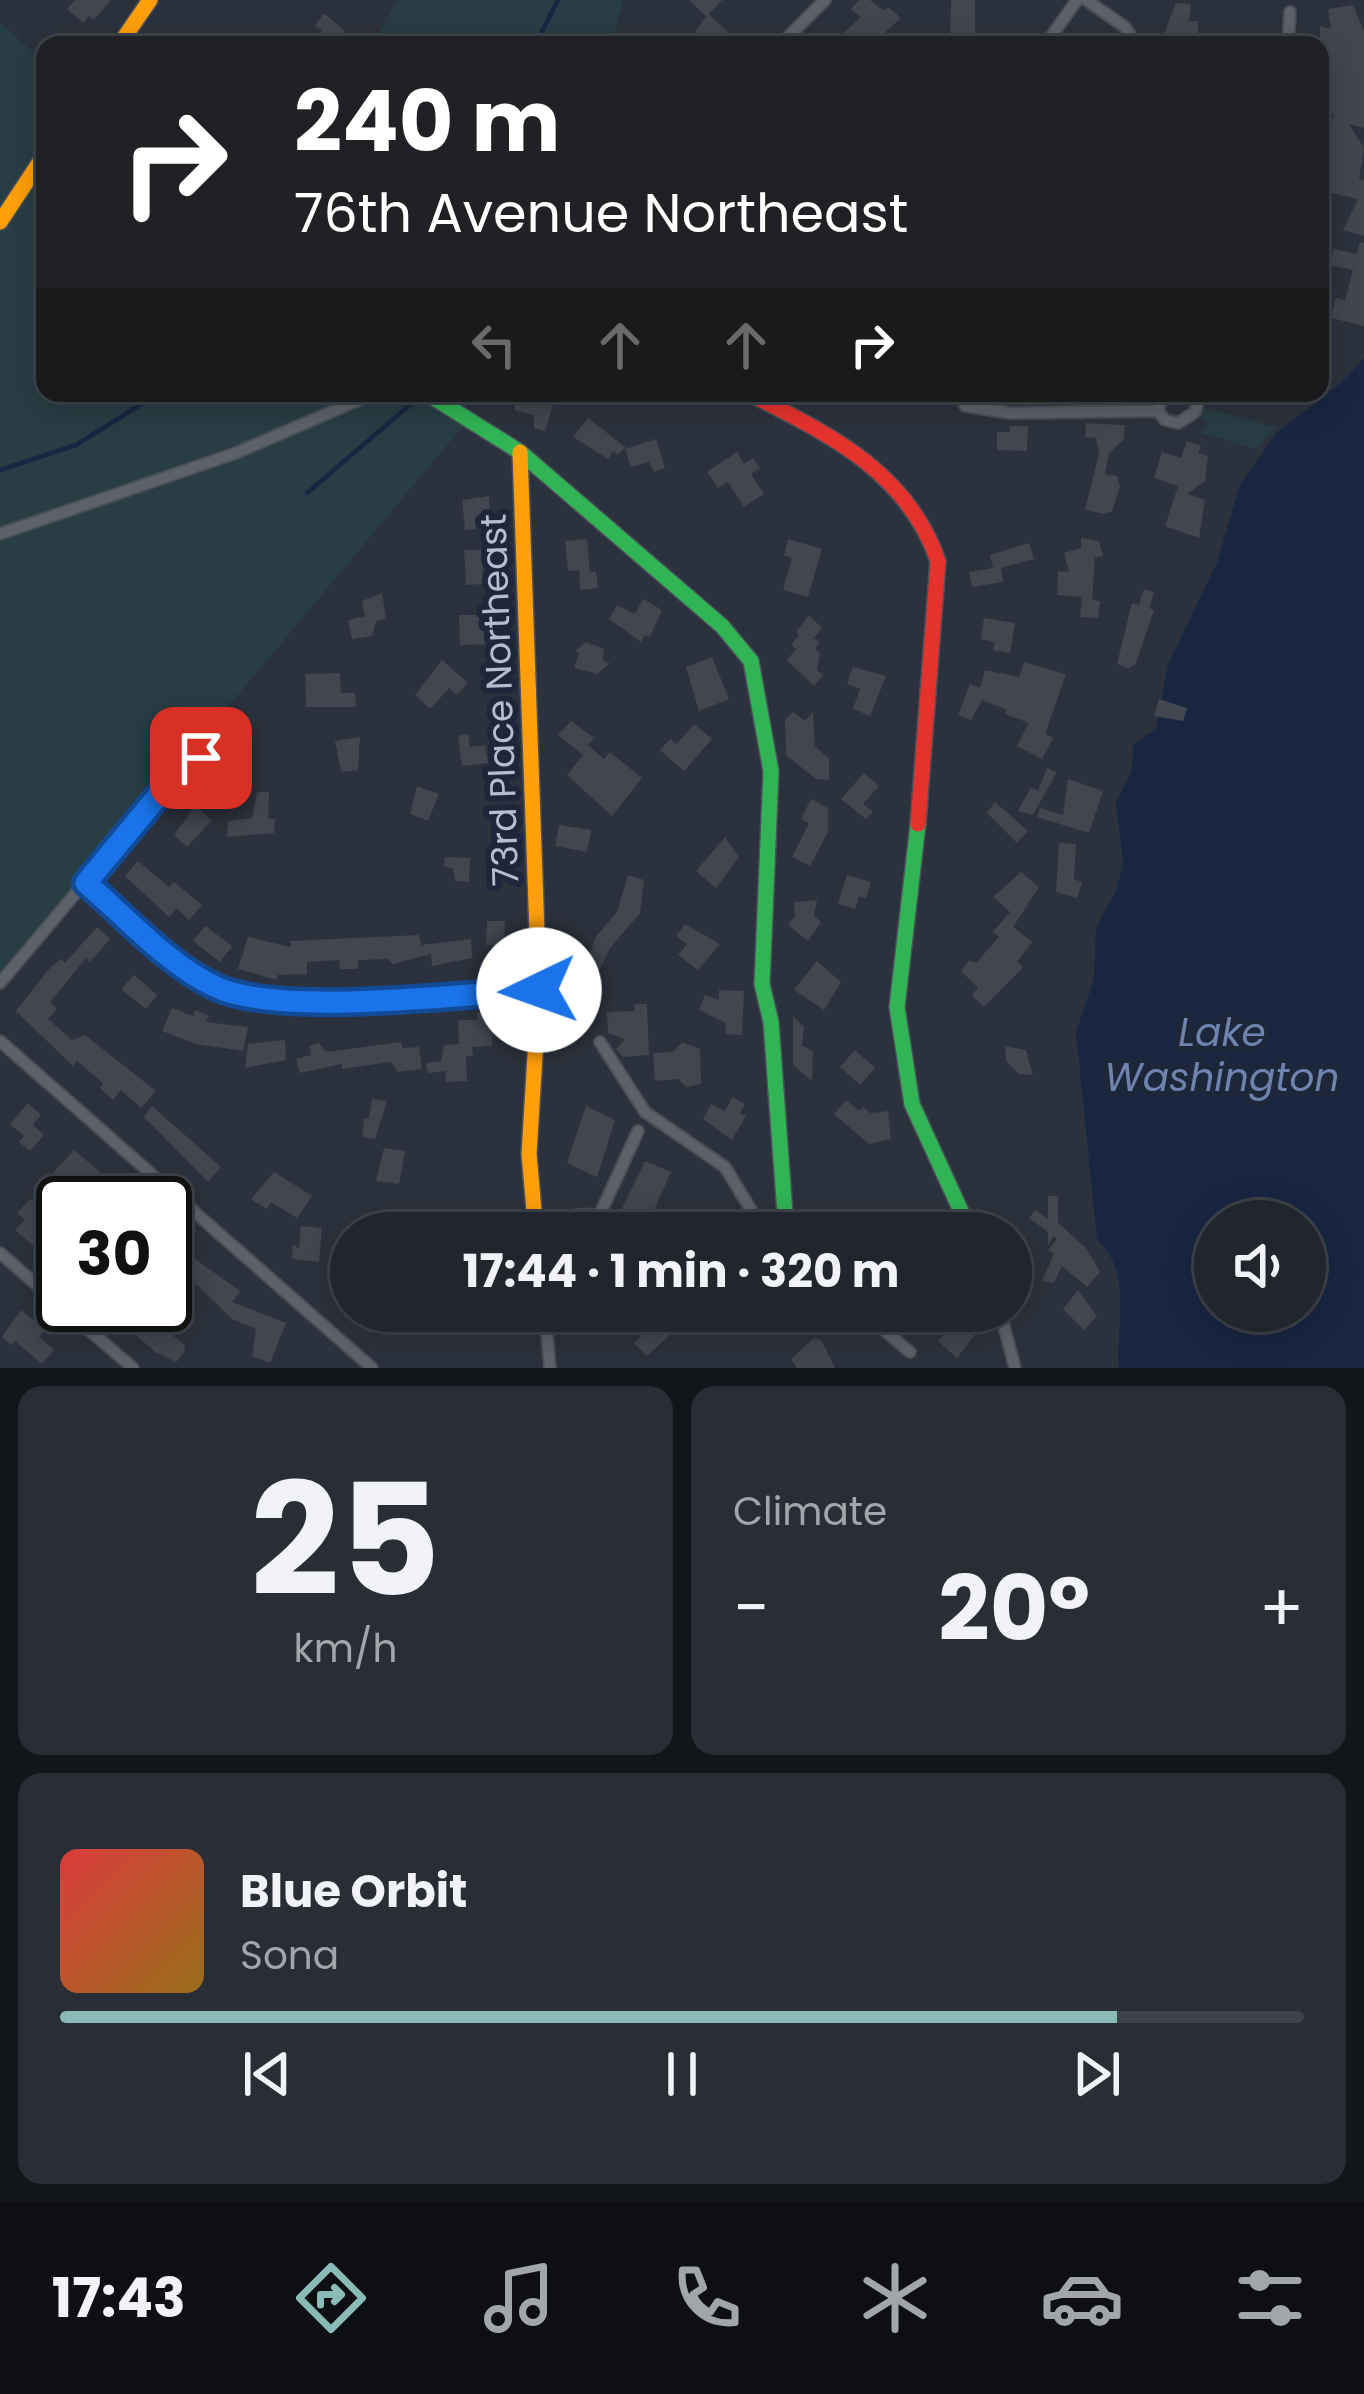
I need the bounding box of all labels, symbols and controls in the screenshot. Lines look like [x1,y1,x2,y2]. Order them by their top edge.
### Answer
text: 240 m [294,63,560,180]
icon: right [96,84,252,240]
text: 76th Avenue Northeast [294,175,908,251]
icon: left [461,312,527,378]
icon: ahead [587,312,653,378]
icon: ahead [713,312,779,378]
icon: right [839,312,905,378]
street label: 73rd Place Northeast [468,513,531,887]
pin [150,707,252,809]
icon: arrive [168,725,234,791]
position arrow [476,927,602,1053]
water label: Lake Washington [1105,1005,1339,1105]
speed limit sign: 30 [36,1176,192,1332]
map controls [1194,1200,1326,1332]
button: sound [1194,1200,1326,1332]
text: 17:44 · 1 min · 320 m [463,1240,899,1303]
text: 25 [250,1431,441,1650]
text: Climate [733,1484,887,1539]
text: 20° [938,1545,1090,1672]
text: − [733,1562,769,1654]
text: + [1259,1562,1304,1654]
text: km/h [294,1621,397,1676]
text: Blue Orbit [240,1860,467,1923]
text: Sona [240,1928,339,1983]
icon: previous [234,2041,300,2107]
icon: pause [649,2041,715,2107]
icon: next [1064,2041,1130,2107]
icon: directions [289,2256,373,2340]
icon: music [477,2256,561,2340]
icon: phone [665,2256,749,2340]
icon: climate [853,2256,937,2340]
icon: car [1040,2256,1124,2340]
icon: filters [1228,2256,1312,2340]
text: 17:43 [52,2260,186,2336]

